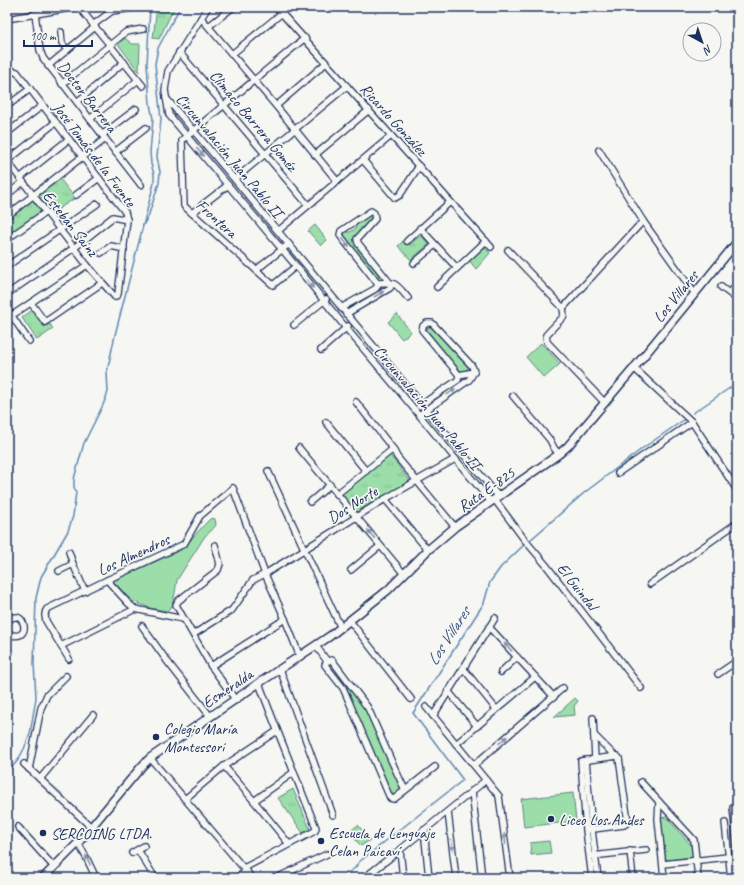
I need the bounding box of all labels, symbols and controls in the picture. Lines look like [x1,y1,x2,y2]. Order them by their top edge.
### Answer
scale bar [24,22,92,48]
north arrow [682,22,722,62]
text: 100 m [30,28,57,44]
text: N [700,42,716,59]
street label: Doctor Barrera [53,57,122,138]
street label: Climaco Barrera Goméz [205,66,303,177]
street label: Ricardo González [355,79,432,162]
street label: Circunvalación Juan Pablo II [171,90,289,225]
street label: José Tomás de la Fuente [48,97,141,212]
one-way arrow [196,147,205,158]
street label: Esteban Sainz [38,187,103,261]
street label: Frontera [192,195,242,243]
one-way arrow [341,237,350,248]
street label: Los Villares [649,265,704,327]
one-way arrow [306,279,315,290]
one-way arrow [373,291,385,298]
street label: Circunvalación Juan Pablo II [369,342,487,477]
one-way arrow [446,388,456,396]
street label: Ruta E-825 [454,463,520,517]
street label: Dos Norte [324,481,383,528]
street label: Los Almendros [94,529,174,580]
one-way arrow [366,529,375,540]
street label: El Guindal [553,559,604,617]
water label: Los Villares [422,601,477,669]
one-way arrow [503,642,513,652]
street label: Esmeralda [198,664,258,713]
place label: Colegio María Montessori [164,719,238,757]
marker: Colegio María Montessori [151,732,161,742]
one-way arrow [498,735,509,744]
place label: Liceo Los Andes [559,810,645,830]
marker: Liceo Los Andes [546,814,556,824]
place label: Escuela de Lenguaje Celan Paicaví [329,823,436,861]
place label: SERCOING LTDA. [51,824,153,844]
marker: SERCOING LTDA. [38,828,48,838]
one-way arrow [502,833,508,845]
marker: Escuela de Lenguaje Celan Paicaví [316,836,326,846]
one-way arrow [449,839,455,851]
one-way arrow [85,855,91,866]

